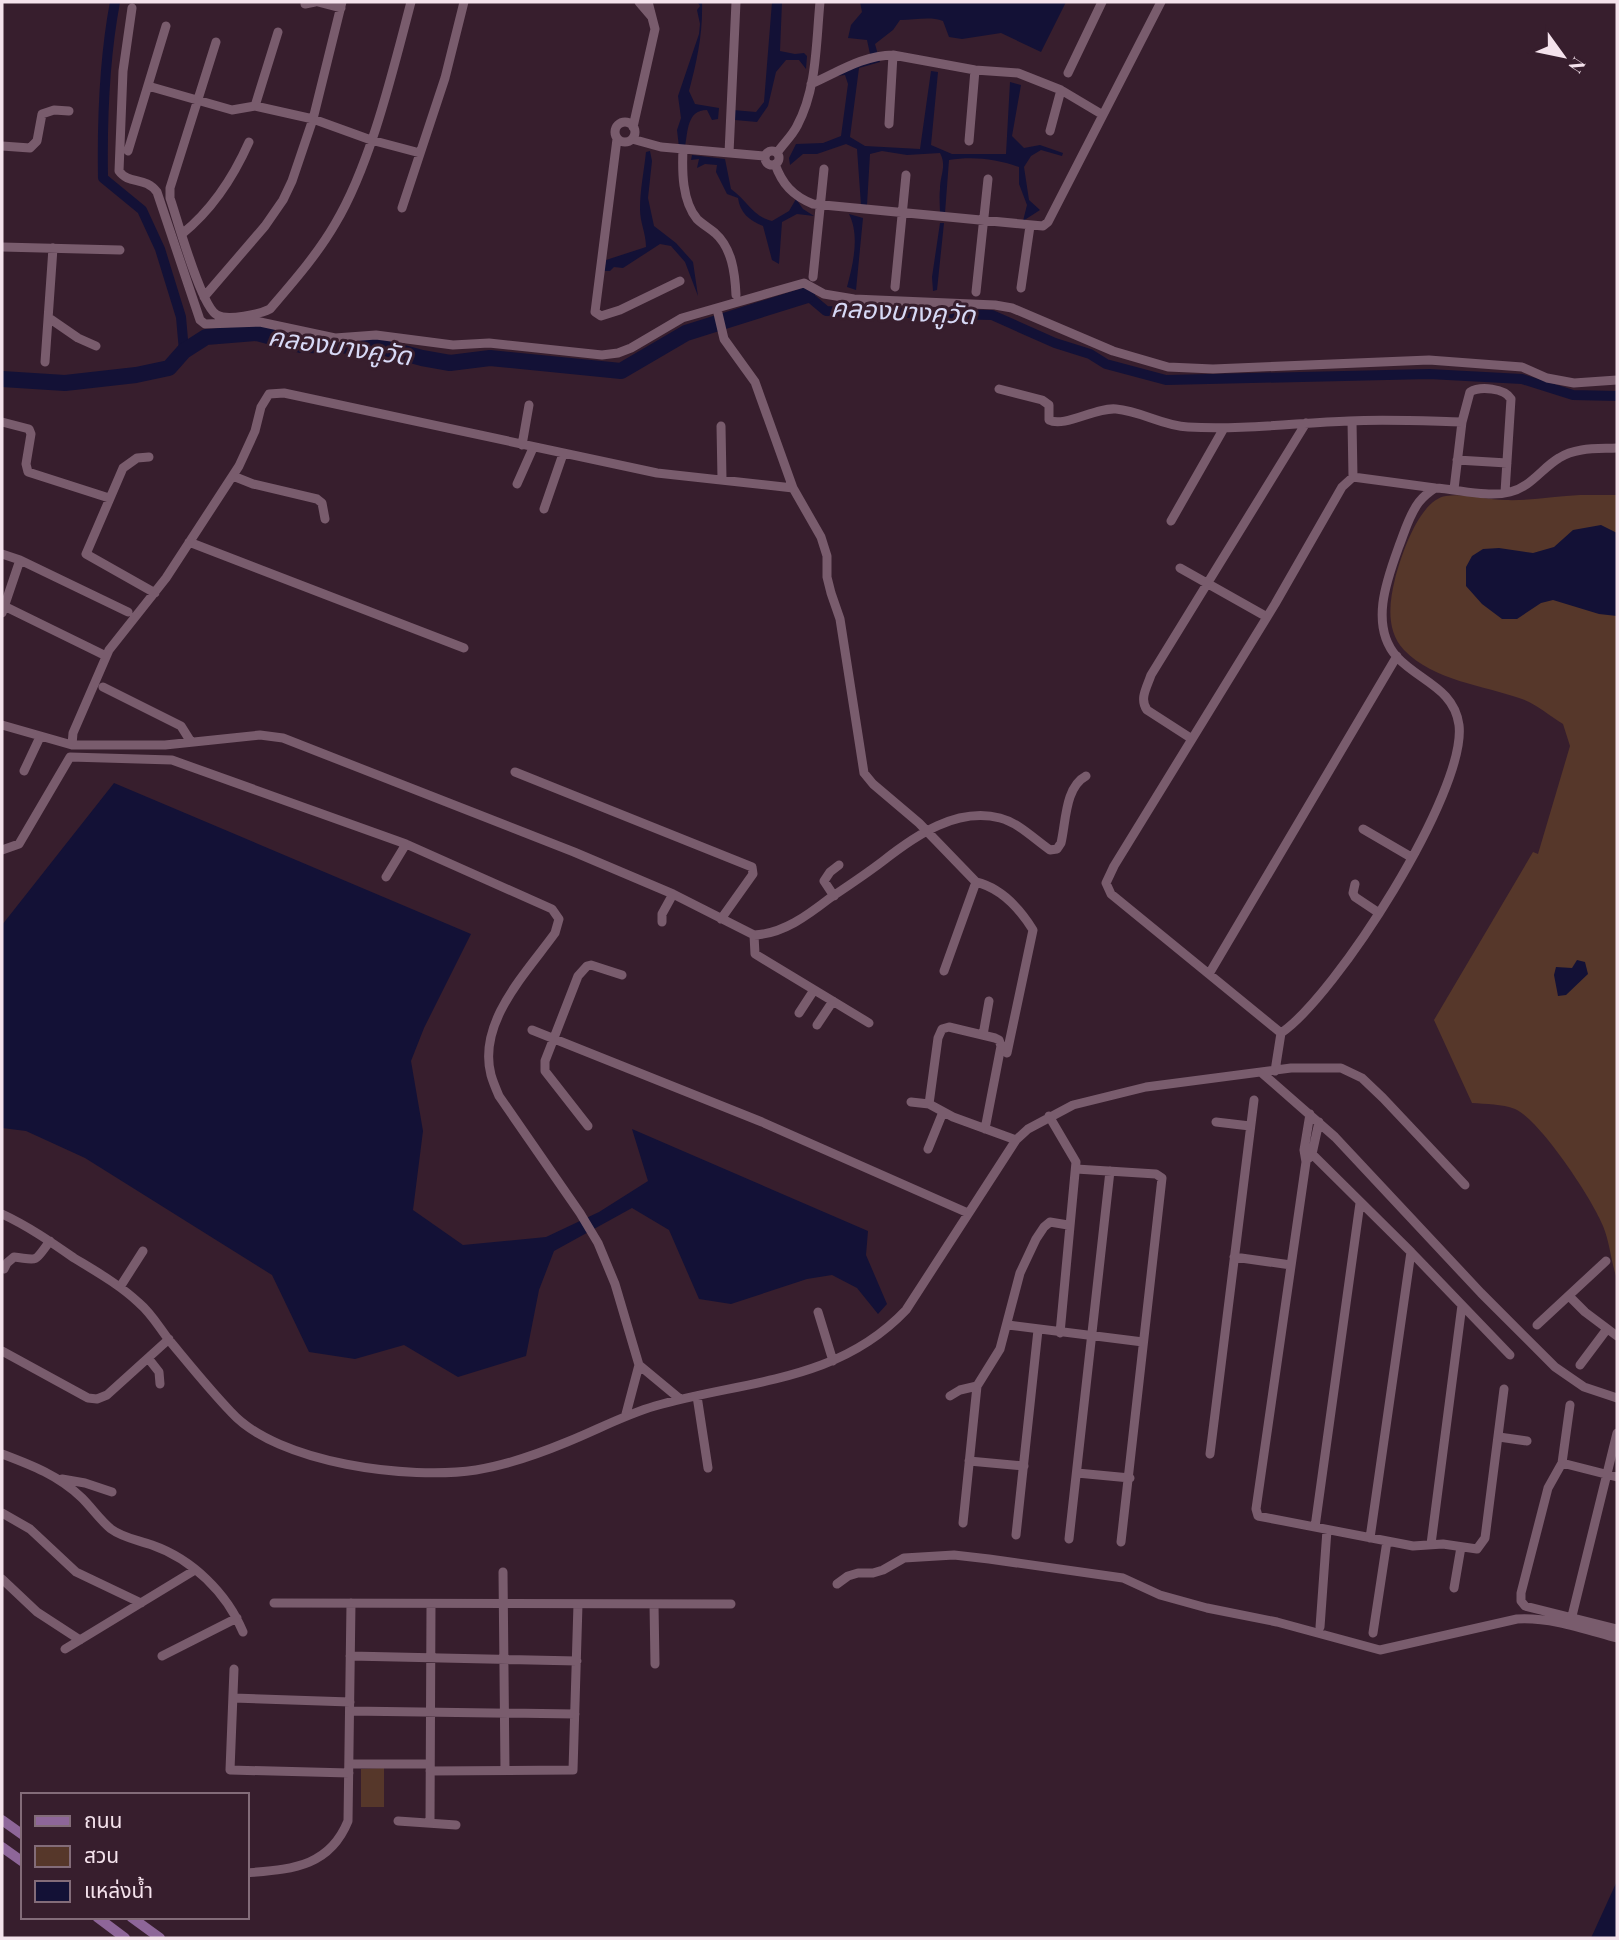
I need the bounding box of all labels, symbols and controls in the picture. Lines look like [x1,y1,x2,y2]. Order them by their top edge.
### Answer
north arrow [1528,21,1598,91]
text: N [1563,53,1593,79]
water label: คลองบางคูวัด [830,289,977,331]
water label: คลองบางคูวัด [266,318,415,373]
legend [21,1793,248,1919]
text: ถนน [84,1805,122,1833]
text: สวน [84,1840,119,1868]
text: แหล่งน้ำ [84,1875,153,1903]

